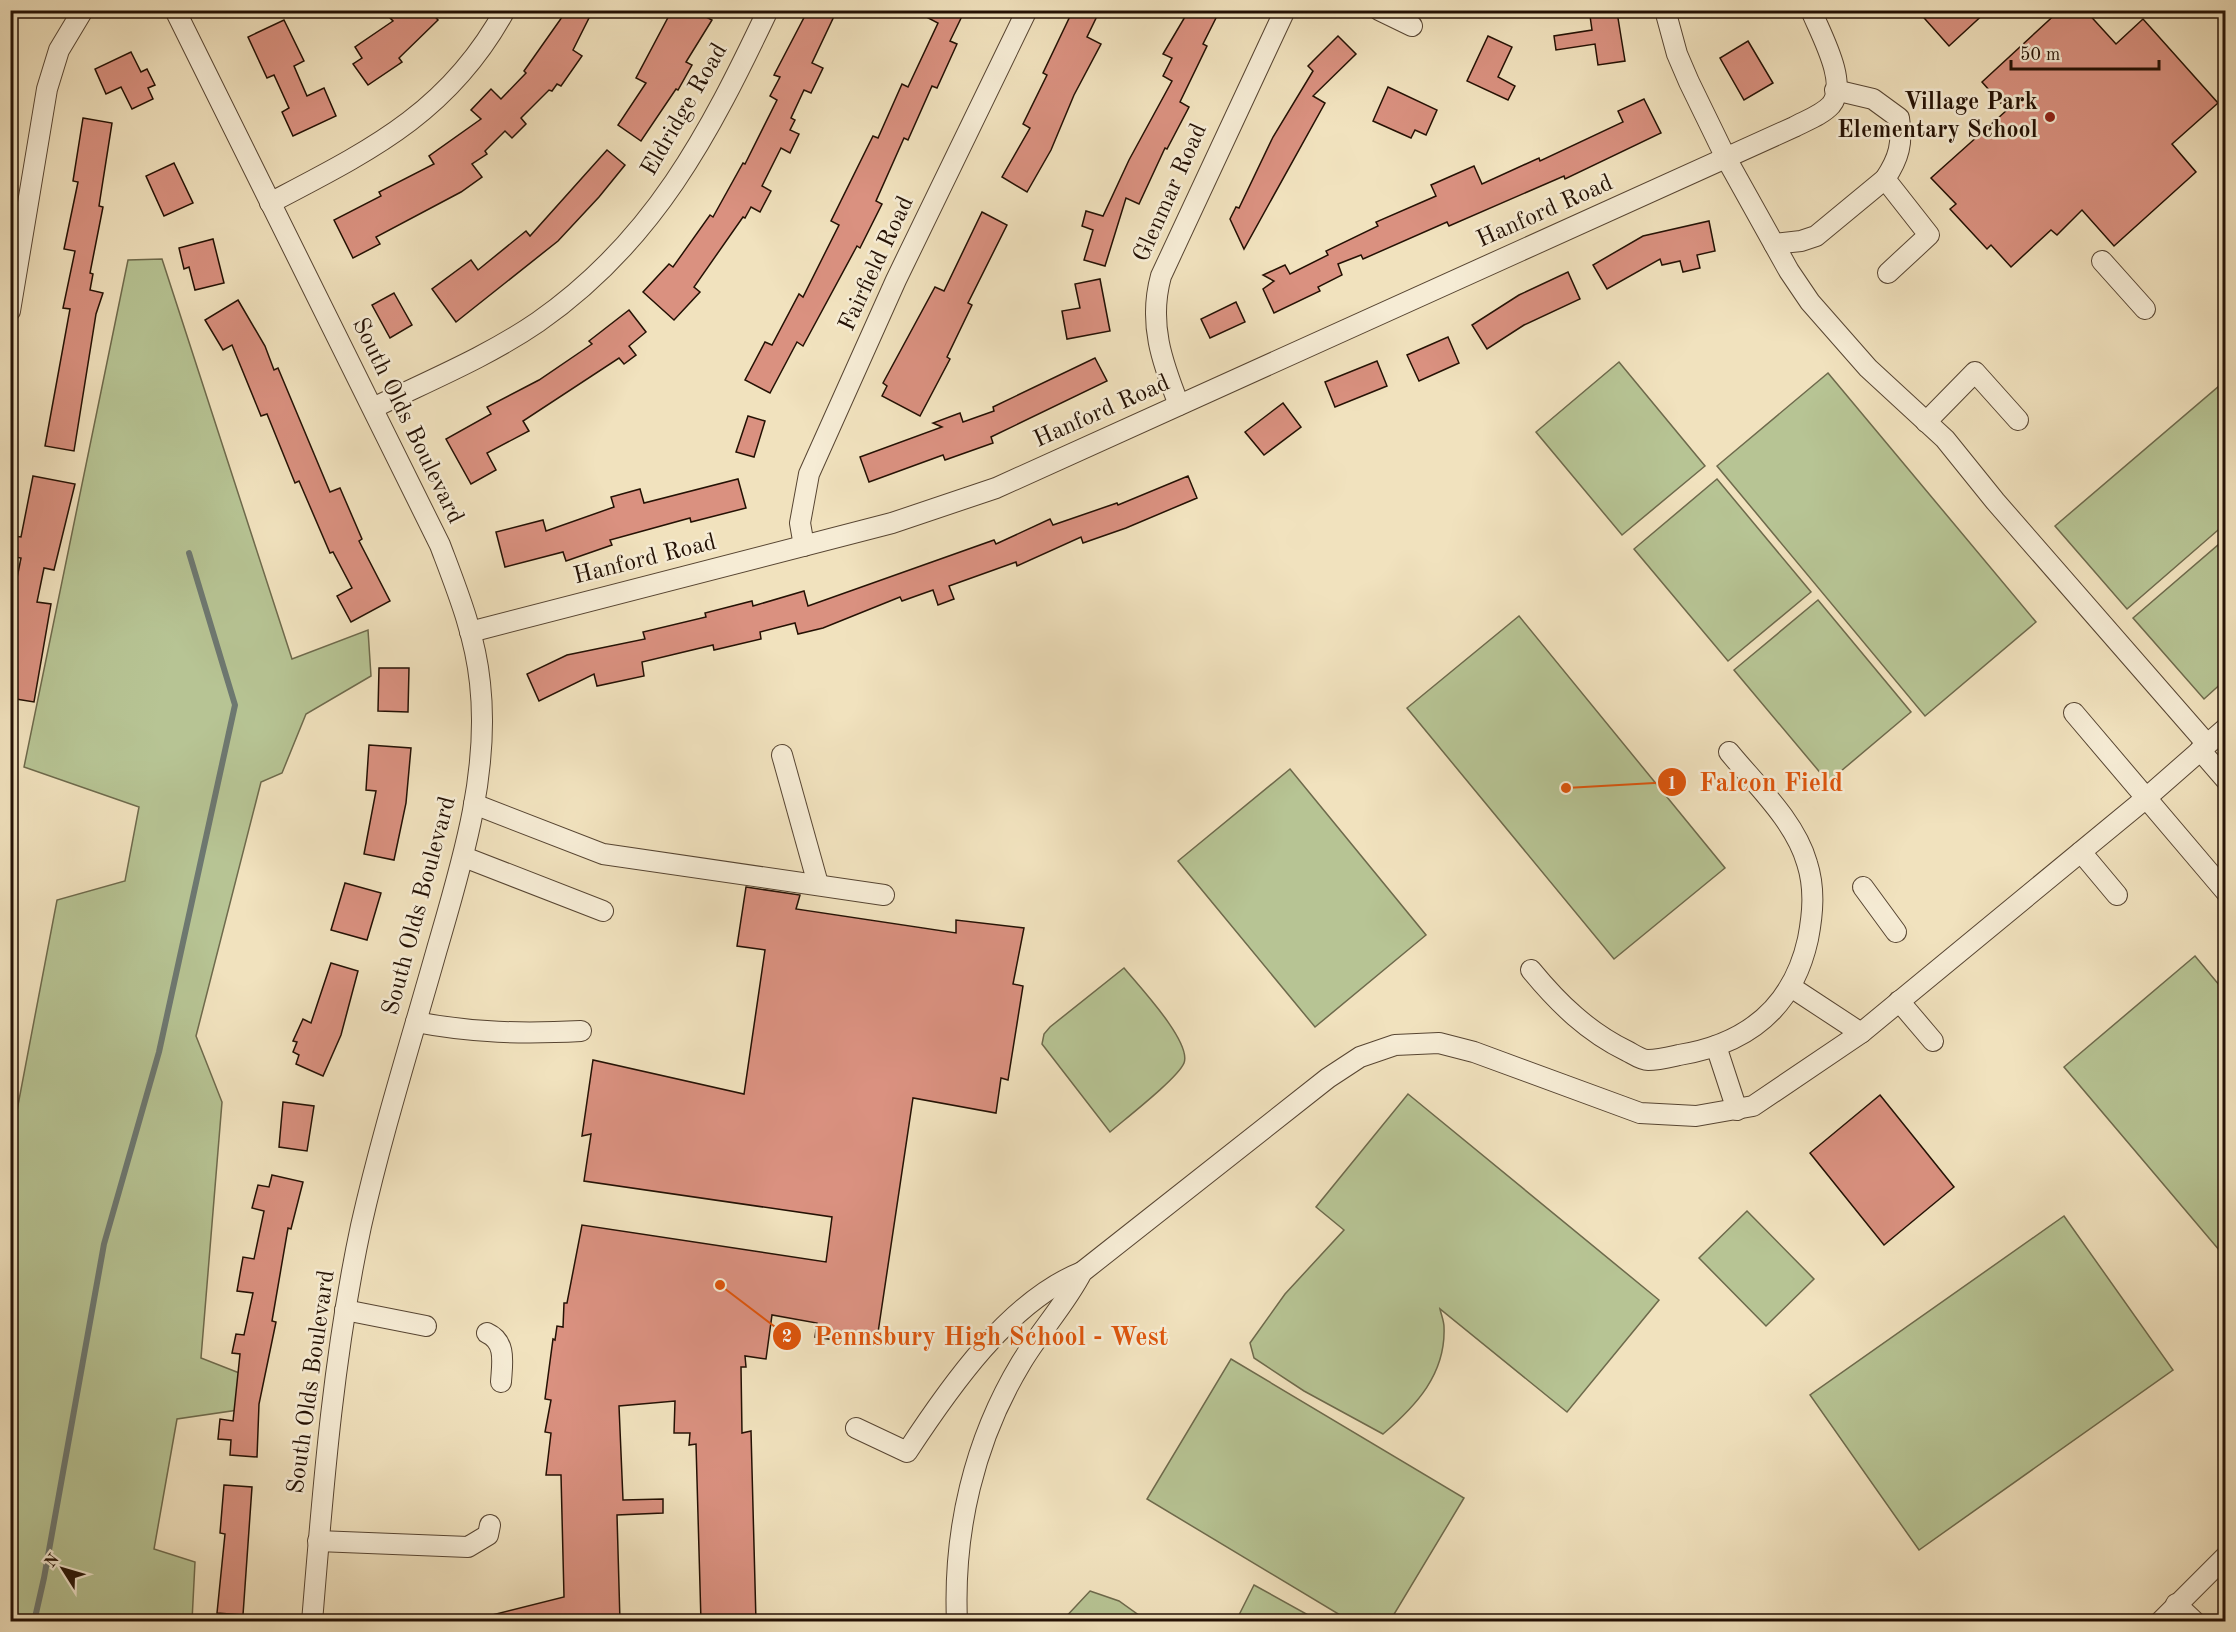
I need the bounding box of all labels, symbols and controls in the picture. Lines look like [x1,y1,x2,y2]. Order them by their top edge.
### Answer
scale bar [2011,33,2160,71]
street label: Eldridge Road [637,40,733,180]
text: 50 m [2020,46,2060,64]
place label: Village Park Elementary School [1837,91,2038,143]
marker: Village Park Elementary School [2043,110,2057,124]
street label: Glenmar Road [1130,120,1212,266]
street label: Hanford Road [1473,171,1617,253]
street label: Fairfield Road [835,193,919,335]
street label: South Olds Boulevard [347,314,467,528]
street label: Hanford Road [1030,371,1174,453]
street label: Hanford Road [571,531,719,589]
callout: Falcon Field [1657,760,1855,804]
text: Falcon Field [1699,771,1843,797]
text: 1 [1667,775,1677,793]
street label: South Olds Boulevard [379,794,461,1018]
street label: South Olds Boulevard [284,1269,340,1495]
callout: Pennsbury High School - West [772,1314,1180,1358]
text: Pennsbury High School - West [814,1325,1168,1351]
text: 2 [782,1328,792,1346]
north arrow [33,1539,93,1599]
text: N [43,1551,63,1571]

